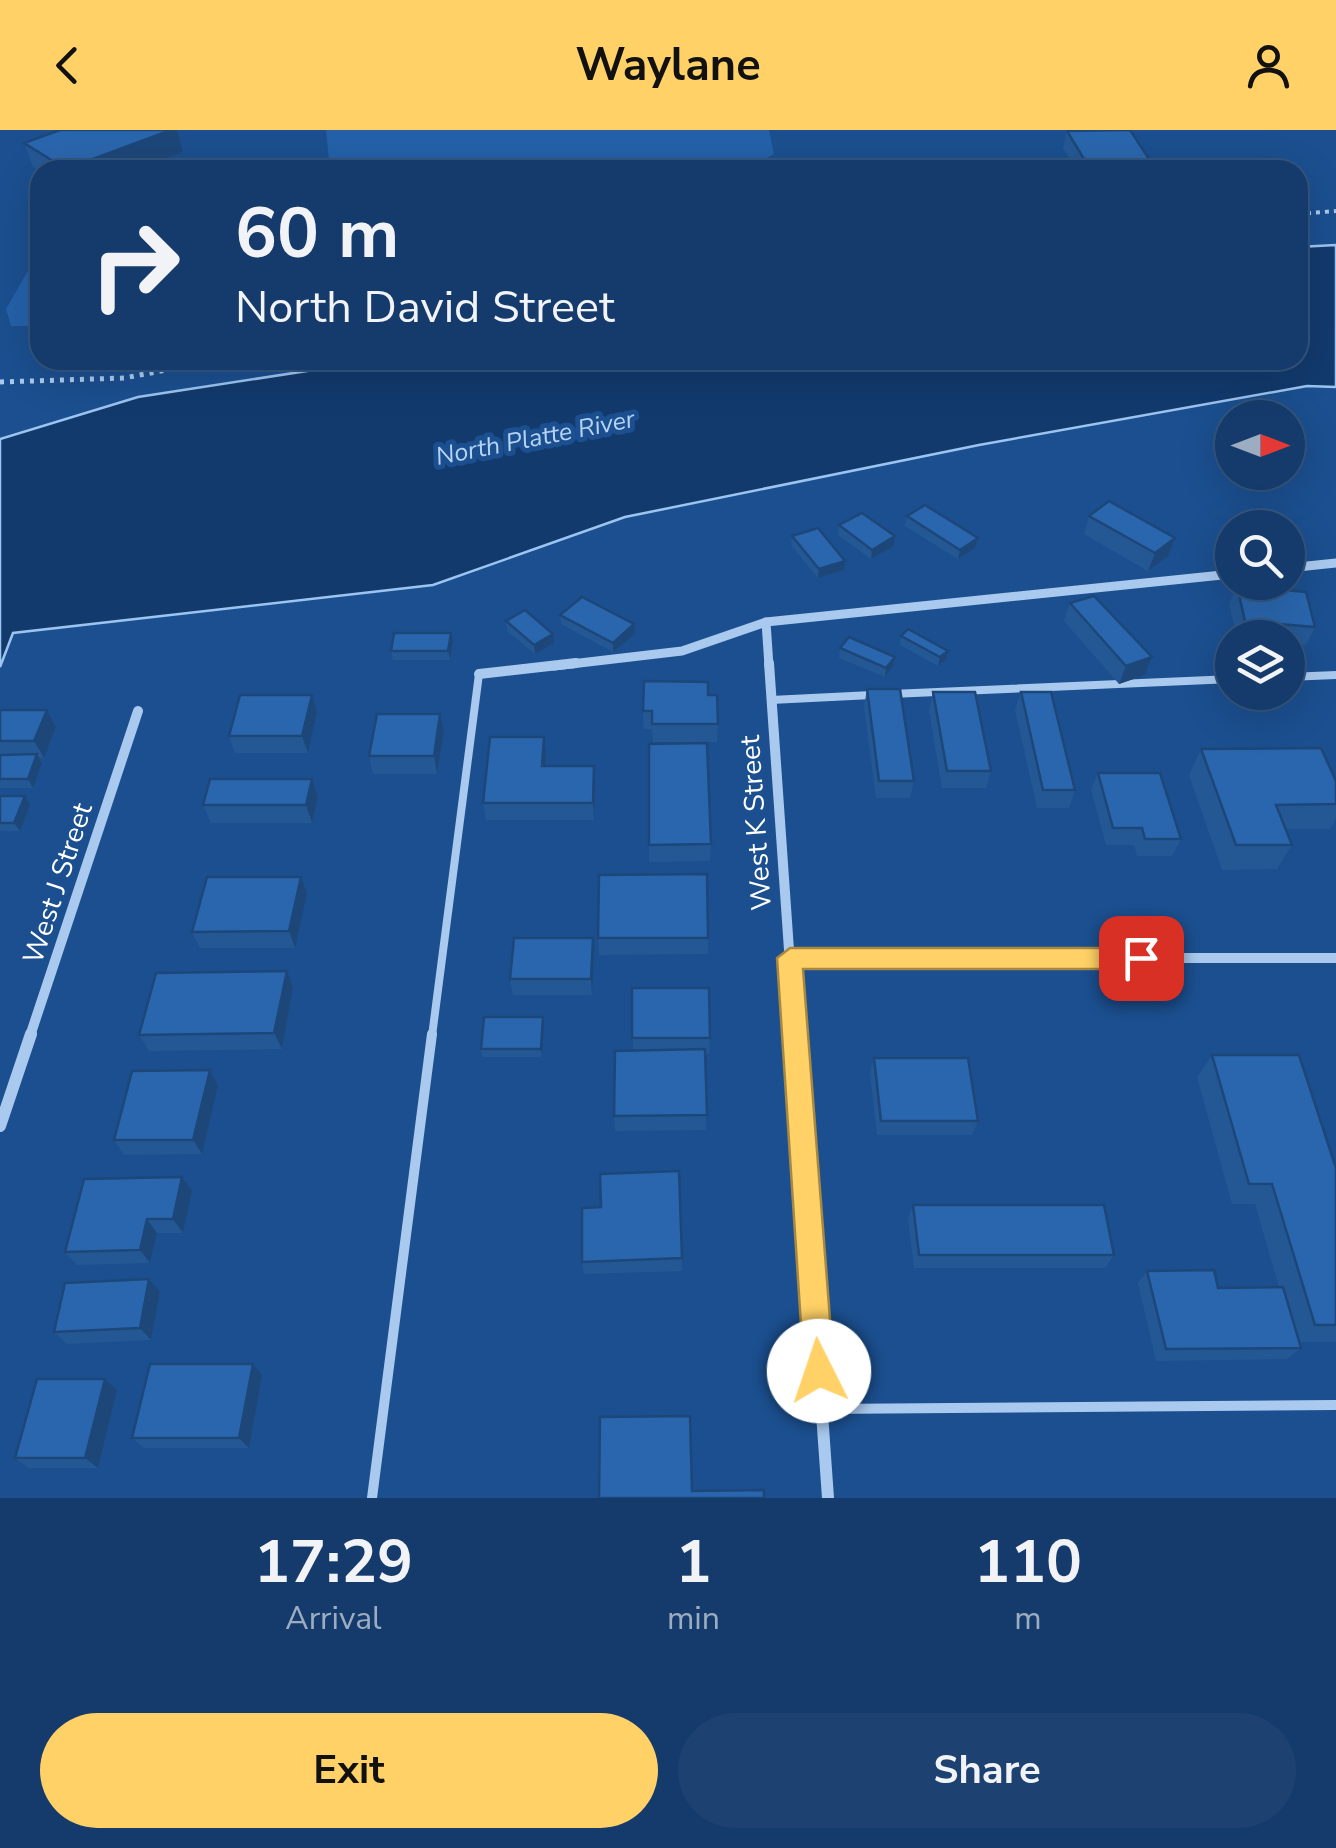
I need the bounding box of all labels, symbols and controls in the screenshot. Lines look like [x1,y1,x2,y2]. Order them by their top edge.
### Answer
text: Waylane [575,35,761,96]
icon: back [40,38,95,93]
icon: person [1241,38,1296,93]
text: 60 m [235,186,399,282]
icon: right [70,200,200,330]
text: North David Street [235,277,615,338]
north arrow [1215,400,1305,490]
map controls [1215,400,1305,710]
water label: North Platte River [433,402,639,474]
button: search [1215,510,1305,600]
button: layers [1215,620,1305,710]
street label: West K Street [731,734,781,912]
street label: West J Street [14,798,102,969]
pin [1099,916,1184,1001]
icon: arrive [1114,931,1169,986]
position arrow [767,1319,871,1423]
text: 17:29 [254,1521,413,1603]
text: 1 [675,1521,711,1603]
text: 110 [974,1521,1082,1603]
text: Arrival [285,1597,382,1640]
text: min [667,1597,720,1640]
text: m [1014,1597,1042,1640]
button: Exit [40,1713,658,1828]
button: Share [678,1713,1296,1828]

